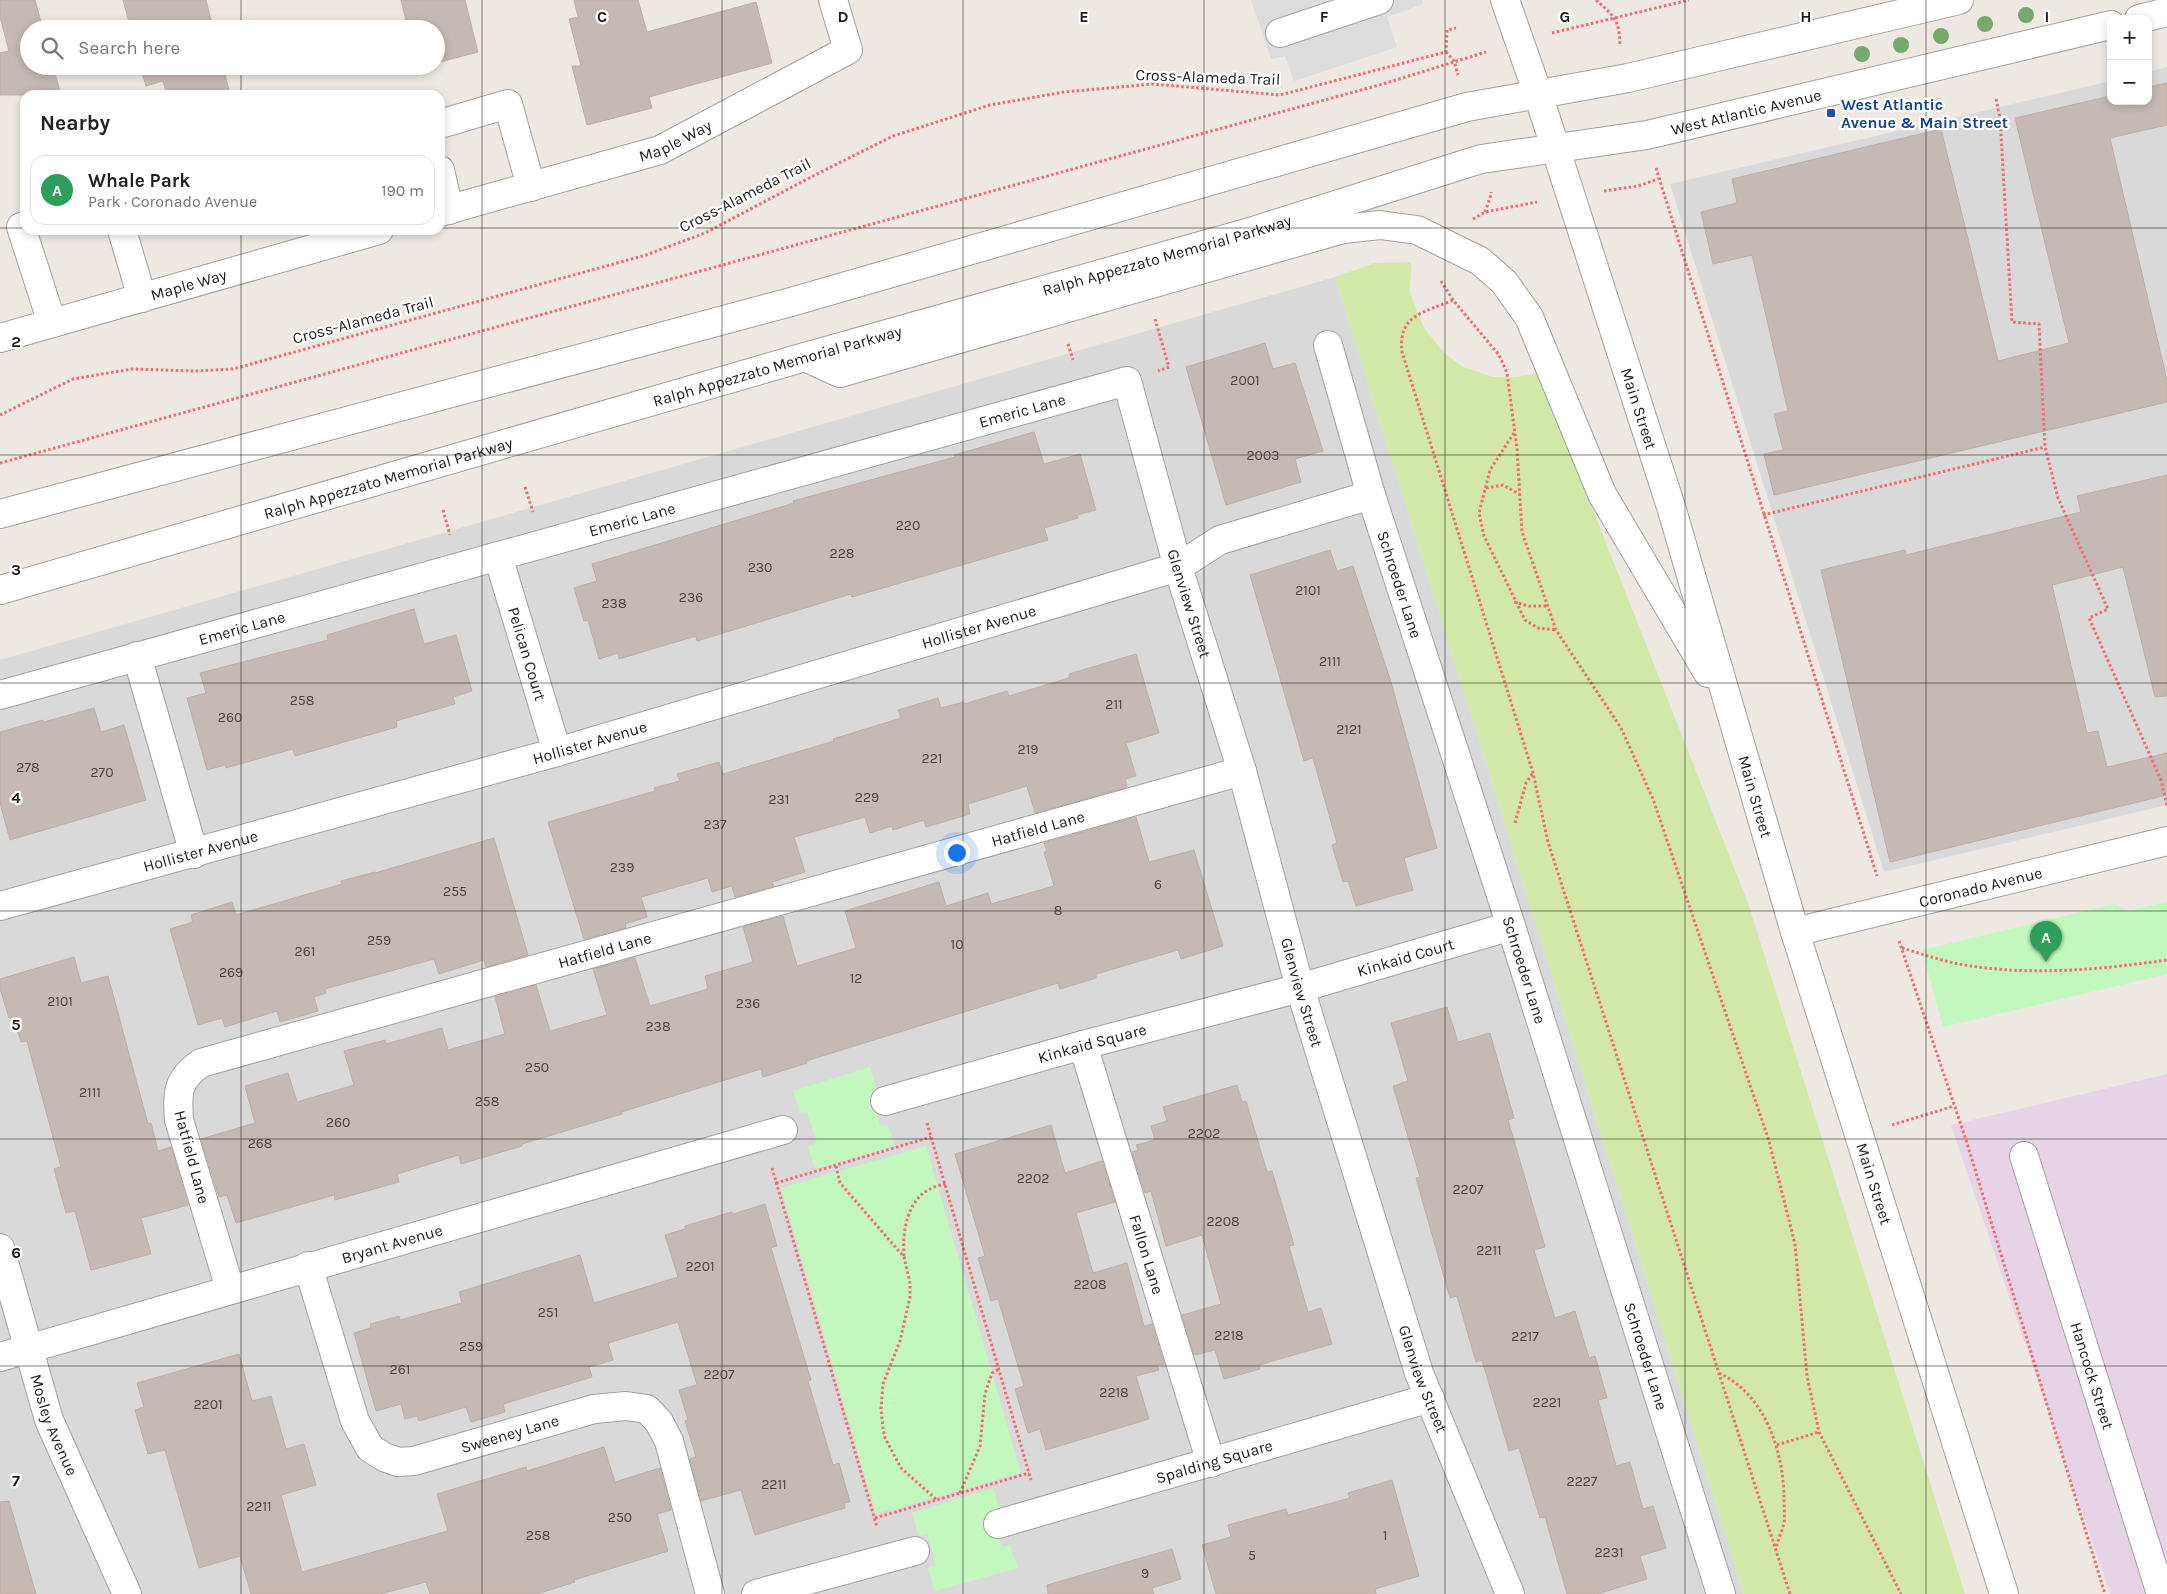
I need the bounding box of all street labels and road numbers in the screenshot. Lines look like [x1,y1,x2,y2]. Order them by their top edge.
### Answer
street label: Cross-Alameda Trail [1135,65,1281,89]
street label: West Atlantic Avenue [1669,85,1823,139]
street label: Maple Way [637,115,715,165]
street label: Cross-Alameda Trail [676,154,814,236]
street label: Ralph Appezzato Memorial Parkway [1040,210,1294,299]
street label: Maple Way [148,264,229,304]
street label: Cross-Alameda Trail [290,292,436,348]
street label: Ralph Appezzato Memorial Parkway [650,321,904,410]
street label: Main Street [1617,365,1661,452]
street label: Emeric Lane [977,389,1067,431]
street label: Ralph Appezzato Memorial Parkway [261,433,515,523]
street label: Emeric Lane [587,498,677,540]
street label: Schroeder Lane [1374,528,1426,640]
street label: Glenview Street [1164,547,1215,660]
street label: Hollister Avenue [919,600,1038,652]
street label: Pelican Court [504,604,550,703]
street label: Emeric Lane [196,607,287,649]
street label: Hollister Avenue [530,716,649,768]
street label: Main Street [1735,753,1776,840]
street label: Hatfield Lane [989,806,1087,850]
street label: Hollister Avenue [141,826,260,875]
street label: Coronado Avenue [1917,862,2044,911]
street label: Schroeder Lane [1499,913,1551,1026]
street label: Hatfield Lane [556,928,653,972]
street label: Kinkaid Court [1355,934,1456,980]
street label: Glenview Street [1277,936,1327,1049]
street label: Kinkaid Square [1036,1019,1148,1067]
street label: Hatfield Lane [170,1108,214,1206]
street label: Main Street [1853,1140,1896,1227]
street label: Fallon Lane [1126,1212,1168,1296]
street label: Bryant Avenue [339,1220,445,1267]
street label: Schroeder Lane [1620,1300,1672,1412]
street label: Hancock Street [2067,1320,2118,1431]
street label: Glenview Street [1395,1323,1452,1435]
street label: Mosley Avenue [27,1372,82,1479]
street label: Sweeney Lane [459,1410,561,1457]
street label: Spalding Square [1153,1435,1275,1487]

